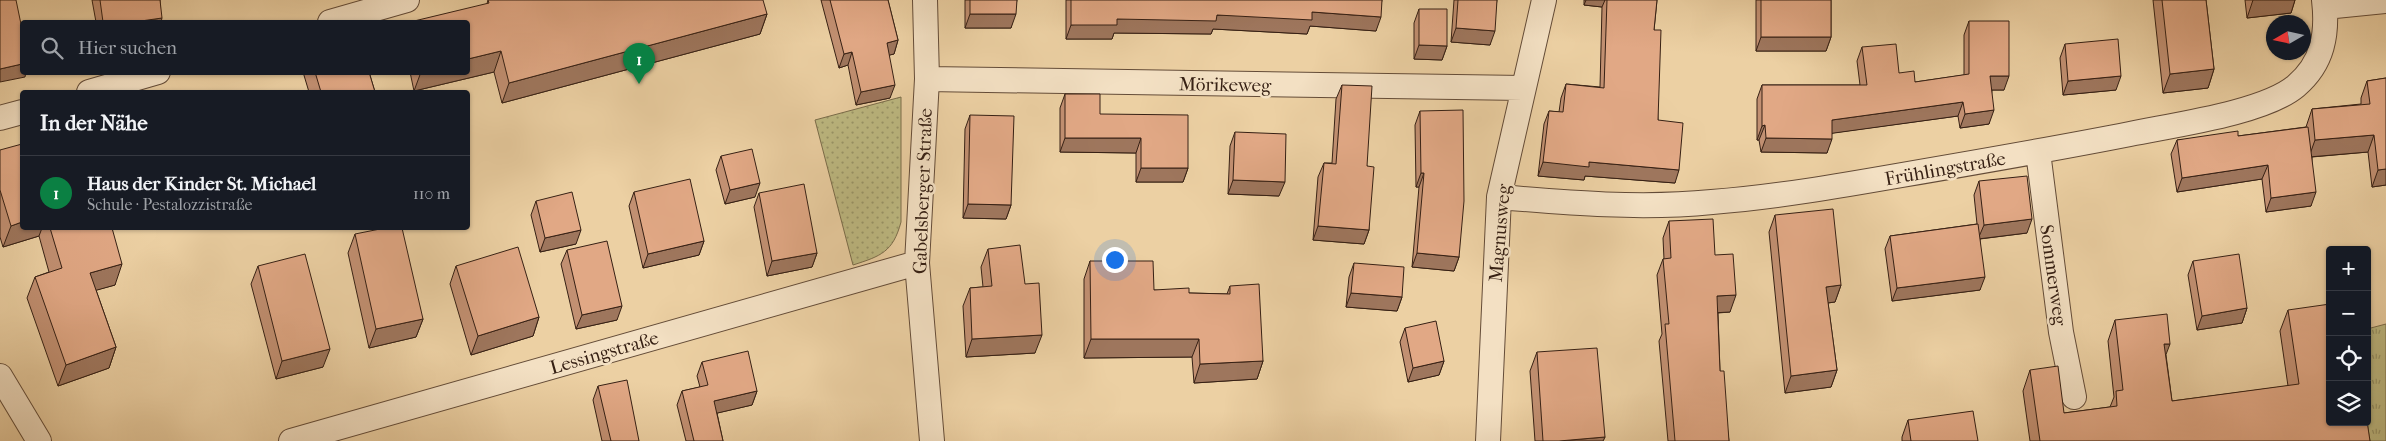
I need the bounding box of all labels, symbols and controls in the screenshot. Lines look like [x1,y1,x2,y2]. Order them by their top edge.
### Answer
north arrow [2266,15,2311,60]
search box [20,20,470,75]
icon: search [38,34,66,62]
text: Hier suchen [78,37,177,59]
pin: 1 [623,43,655,84]
street label: Mörikeweg [1179,73,1272,97]
street label: Gabelsberger Straße [909,108,937,274]
text: In der Nähe [40,111,148,135]
street label: Frühlingstraße [1883,148,2007,190]
text: Haus der Kinder St. Michael [87,173,316,195]
street label: Magnusweg [1485,182,1515,283]
text: 1 [53,184,59,203]
text: 110 m [413,184,450,203]
text: Schule · Pestalozzistraße [87,195,252,214]
street label: Sommerweg [2035,223,2071,328]
map controls [2326,246,2371,426]
button: + [2326,246,2371,291]
your location [1102,247,1128,273]
button: − [2326,291,2371,336]
street label: Lessingstraße [547,327,661,379]
button: locate [2326,336,2371,381]
button: layers [2326,381,2371,426]

